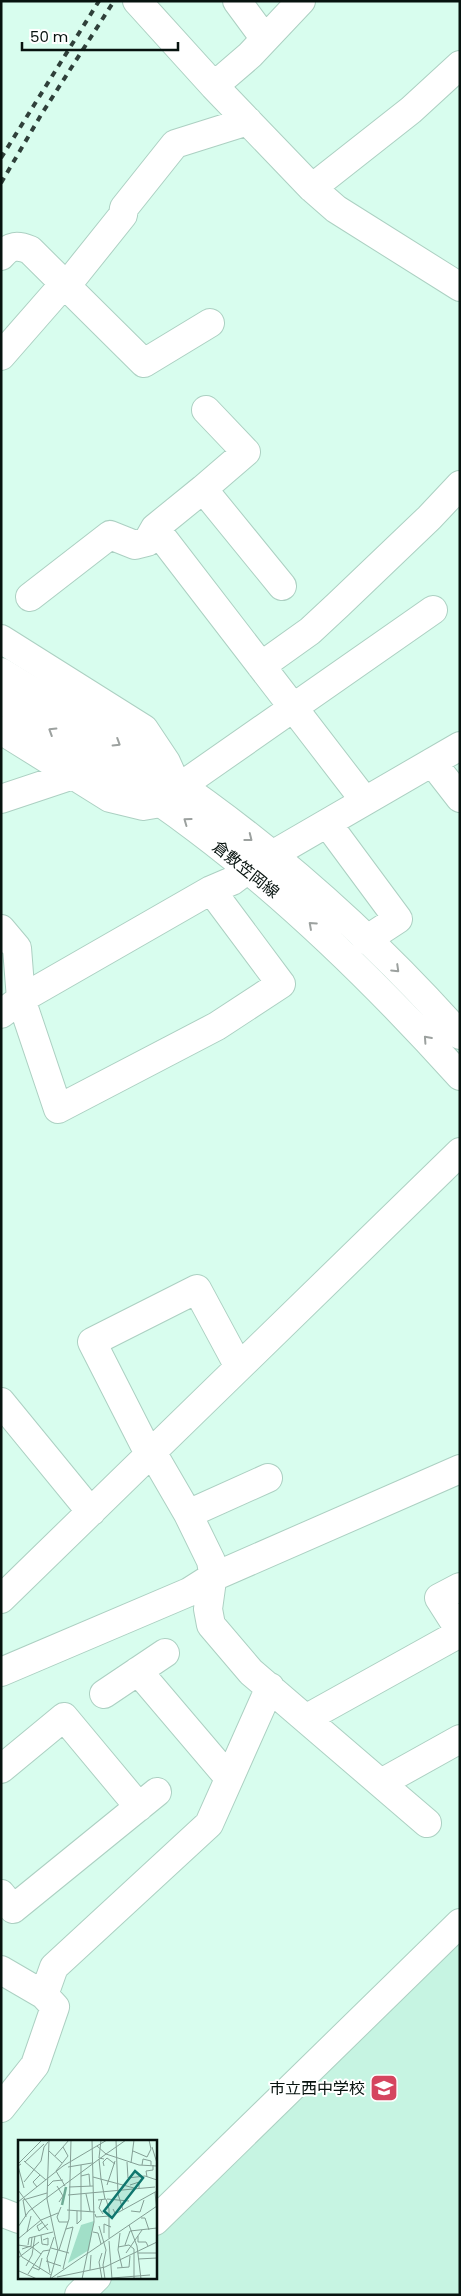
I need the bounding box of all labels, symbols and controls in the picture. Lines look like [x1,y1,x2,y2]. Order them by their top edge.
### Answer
scale bar [22,20,179,52]
text: 50 m [30,26,68,47]
one-way arrow [48,727,57,737]
one-way arrow [112,737,121,747]
one-way arrow [183,818,193,827]
one-way arrow [243,832,252,840]
street label: 倉敷笠岡線 [207,835,284,904]
one-way arrow [308,922,317,931]
one-way arrow [391,963,400,972]
one-way arrow [424,1036,433,1045]
school or university icon: 市立西中学校 [369,2073,399,2103]
place label: 市立西中学校 [269,2077,365,2100]
inset map [18,2140,156,2278]

